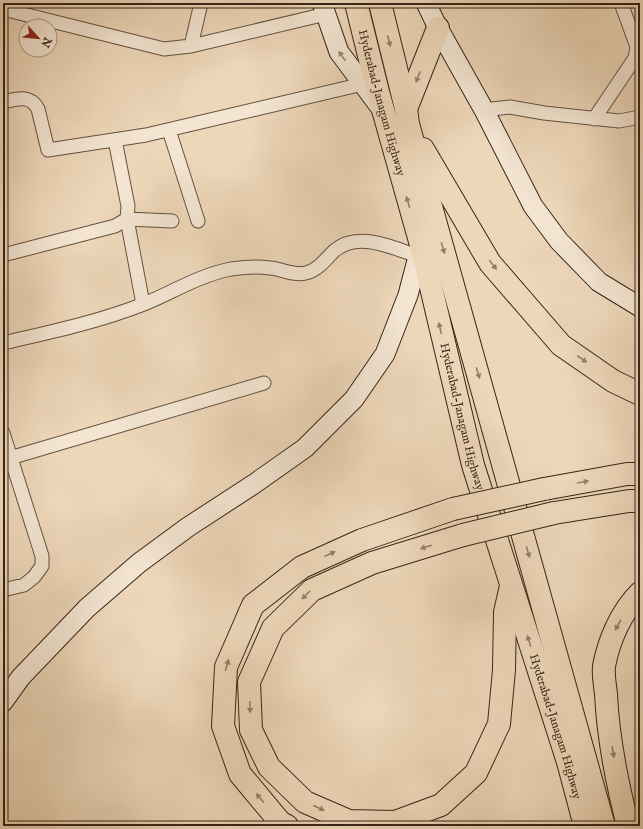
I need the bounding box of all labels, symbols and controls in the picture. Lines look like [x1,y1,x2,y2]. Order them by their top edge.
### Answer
north arrow [18,18,58,58]
street label: Hyderabad-Janagam Highway [355,28,408,178]
text: N [37,34,55,50]
one-way arrow [387,35,393,47]
one-way arrow [338,51,346,61]
one-way arrow [415,72,421,84]
one-way arrow [405,196,411,208]
one-way arrow [440,242,446,254]
one-way arrow [489,260,497,271]
one-way arrow [437,322,443,334]
street label: Hyderabad-Janagam Highway [436,342,488,492]
one-way arrow [576,355,587,363]
one-way arrow [475,367,481,379]
one-way arrow [577,479,589,485]
one-way arrow [419,544,431,550]
one-way arrow [525,547,531,559]
one-way arrow [324,551,336,557]
one-way arrow [301,590,311,600]
one-way arrow [615,619,621,631]
one-way arrow [526,635,532,647]
street label: Hyderabad-Janagam Highway [526,652,585,801]
one-way arrow [225,658,231,670]
one-way arrow [247,701,253,714]
one-way arrow [610,746,616,758]
one-way arrow [255,793,264,804]
one-way arrow [314,805,325,811]

